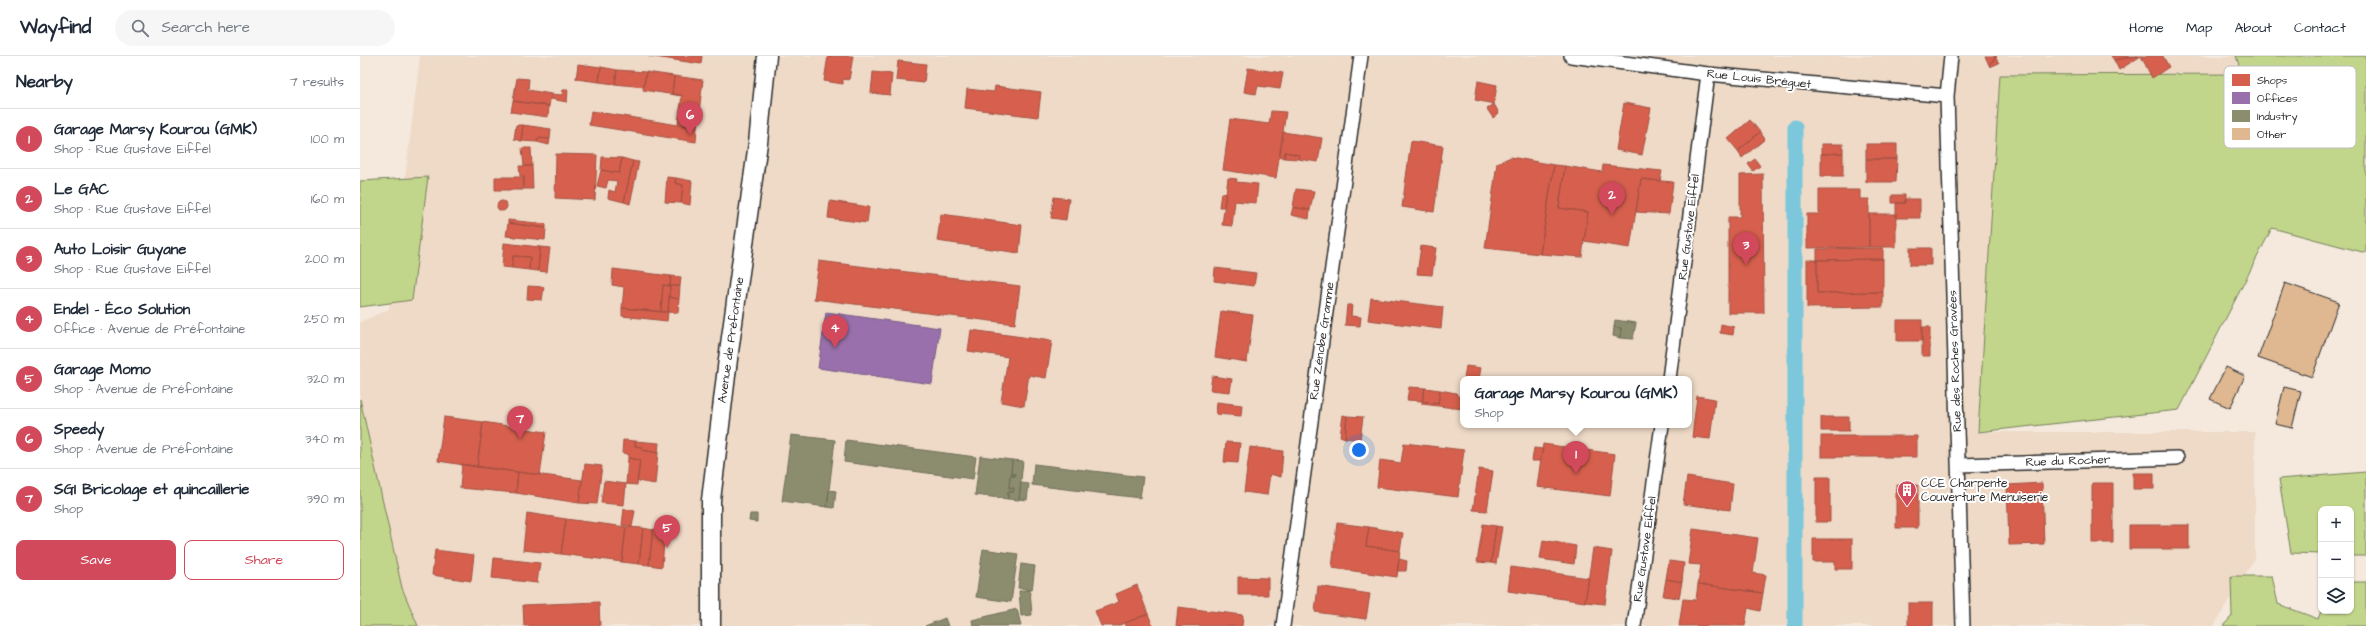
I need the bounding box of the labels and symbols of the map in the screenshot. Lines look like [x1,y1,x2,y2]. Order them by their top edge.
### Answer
street label: Rue Louis Brèguet [1706,65,1812,94]
legend [2224,66,2356,148]
text: Shops [2257,73,2288,88]
text: Offices [2257,91,2298,106]
pin: 6 [677,102,703,135]
text: Industry [2257,109,2297,125]
text: Other [2257,127,2286,142]
street label: Rue Gustave Eiffel [1674,173,1704,281]
pin: 2 [1599,182,1625,215]
pin: 3 [1733,232,1759,265]
street label: Avenue de Préfontaine [714,275,748,404]
street label: Rue Zénobe Gramme [1305,280,1339,401]
street label: Rue des Roches Gravées [1944,290,1966,432]
pin: 4 [822,315,848,348]
pin: 7 [507,406,533,439]
your location [1349,440,1369,460]
pin: 1 [1563,441,1589,474]
street label: Rue du Rocher [2025,451,2111,471]
place label: CCE Charpente Couverture Menuiserie [1921,475,2049,506]
building icon: CCE Charpente Couverture Menuiserie [1896,479,1918,507]
street label: Rue Gustave Eiffel [1629,495,1661,603]
pin: 5 [654,515,680,548]

